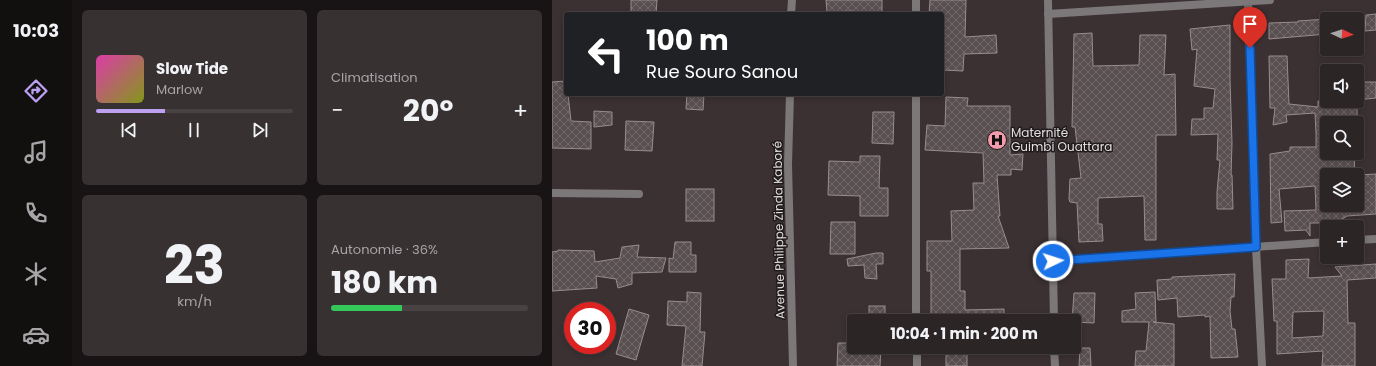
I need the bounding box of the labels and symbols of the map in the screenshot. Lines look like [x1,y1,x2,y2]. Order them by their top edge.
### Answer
pin [1233,7.0,1267,48]
north arrow [1320,12,1364,56]
place label: Maternité Guimbi Ouattara [1011,124,1112,155]
hospital icon: Maternité Guimbi Ouattara [986,129,1008,151]
street label: Avenue Philippe Zinda Kaboré [768,141,789,319]
position arrow [1032,240,1074,282]
speed limit sign: 30 [564,302,616,354]

